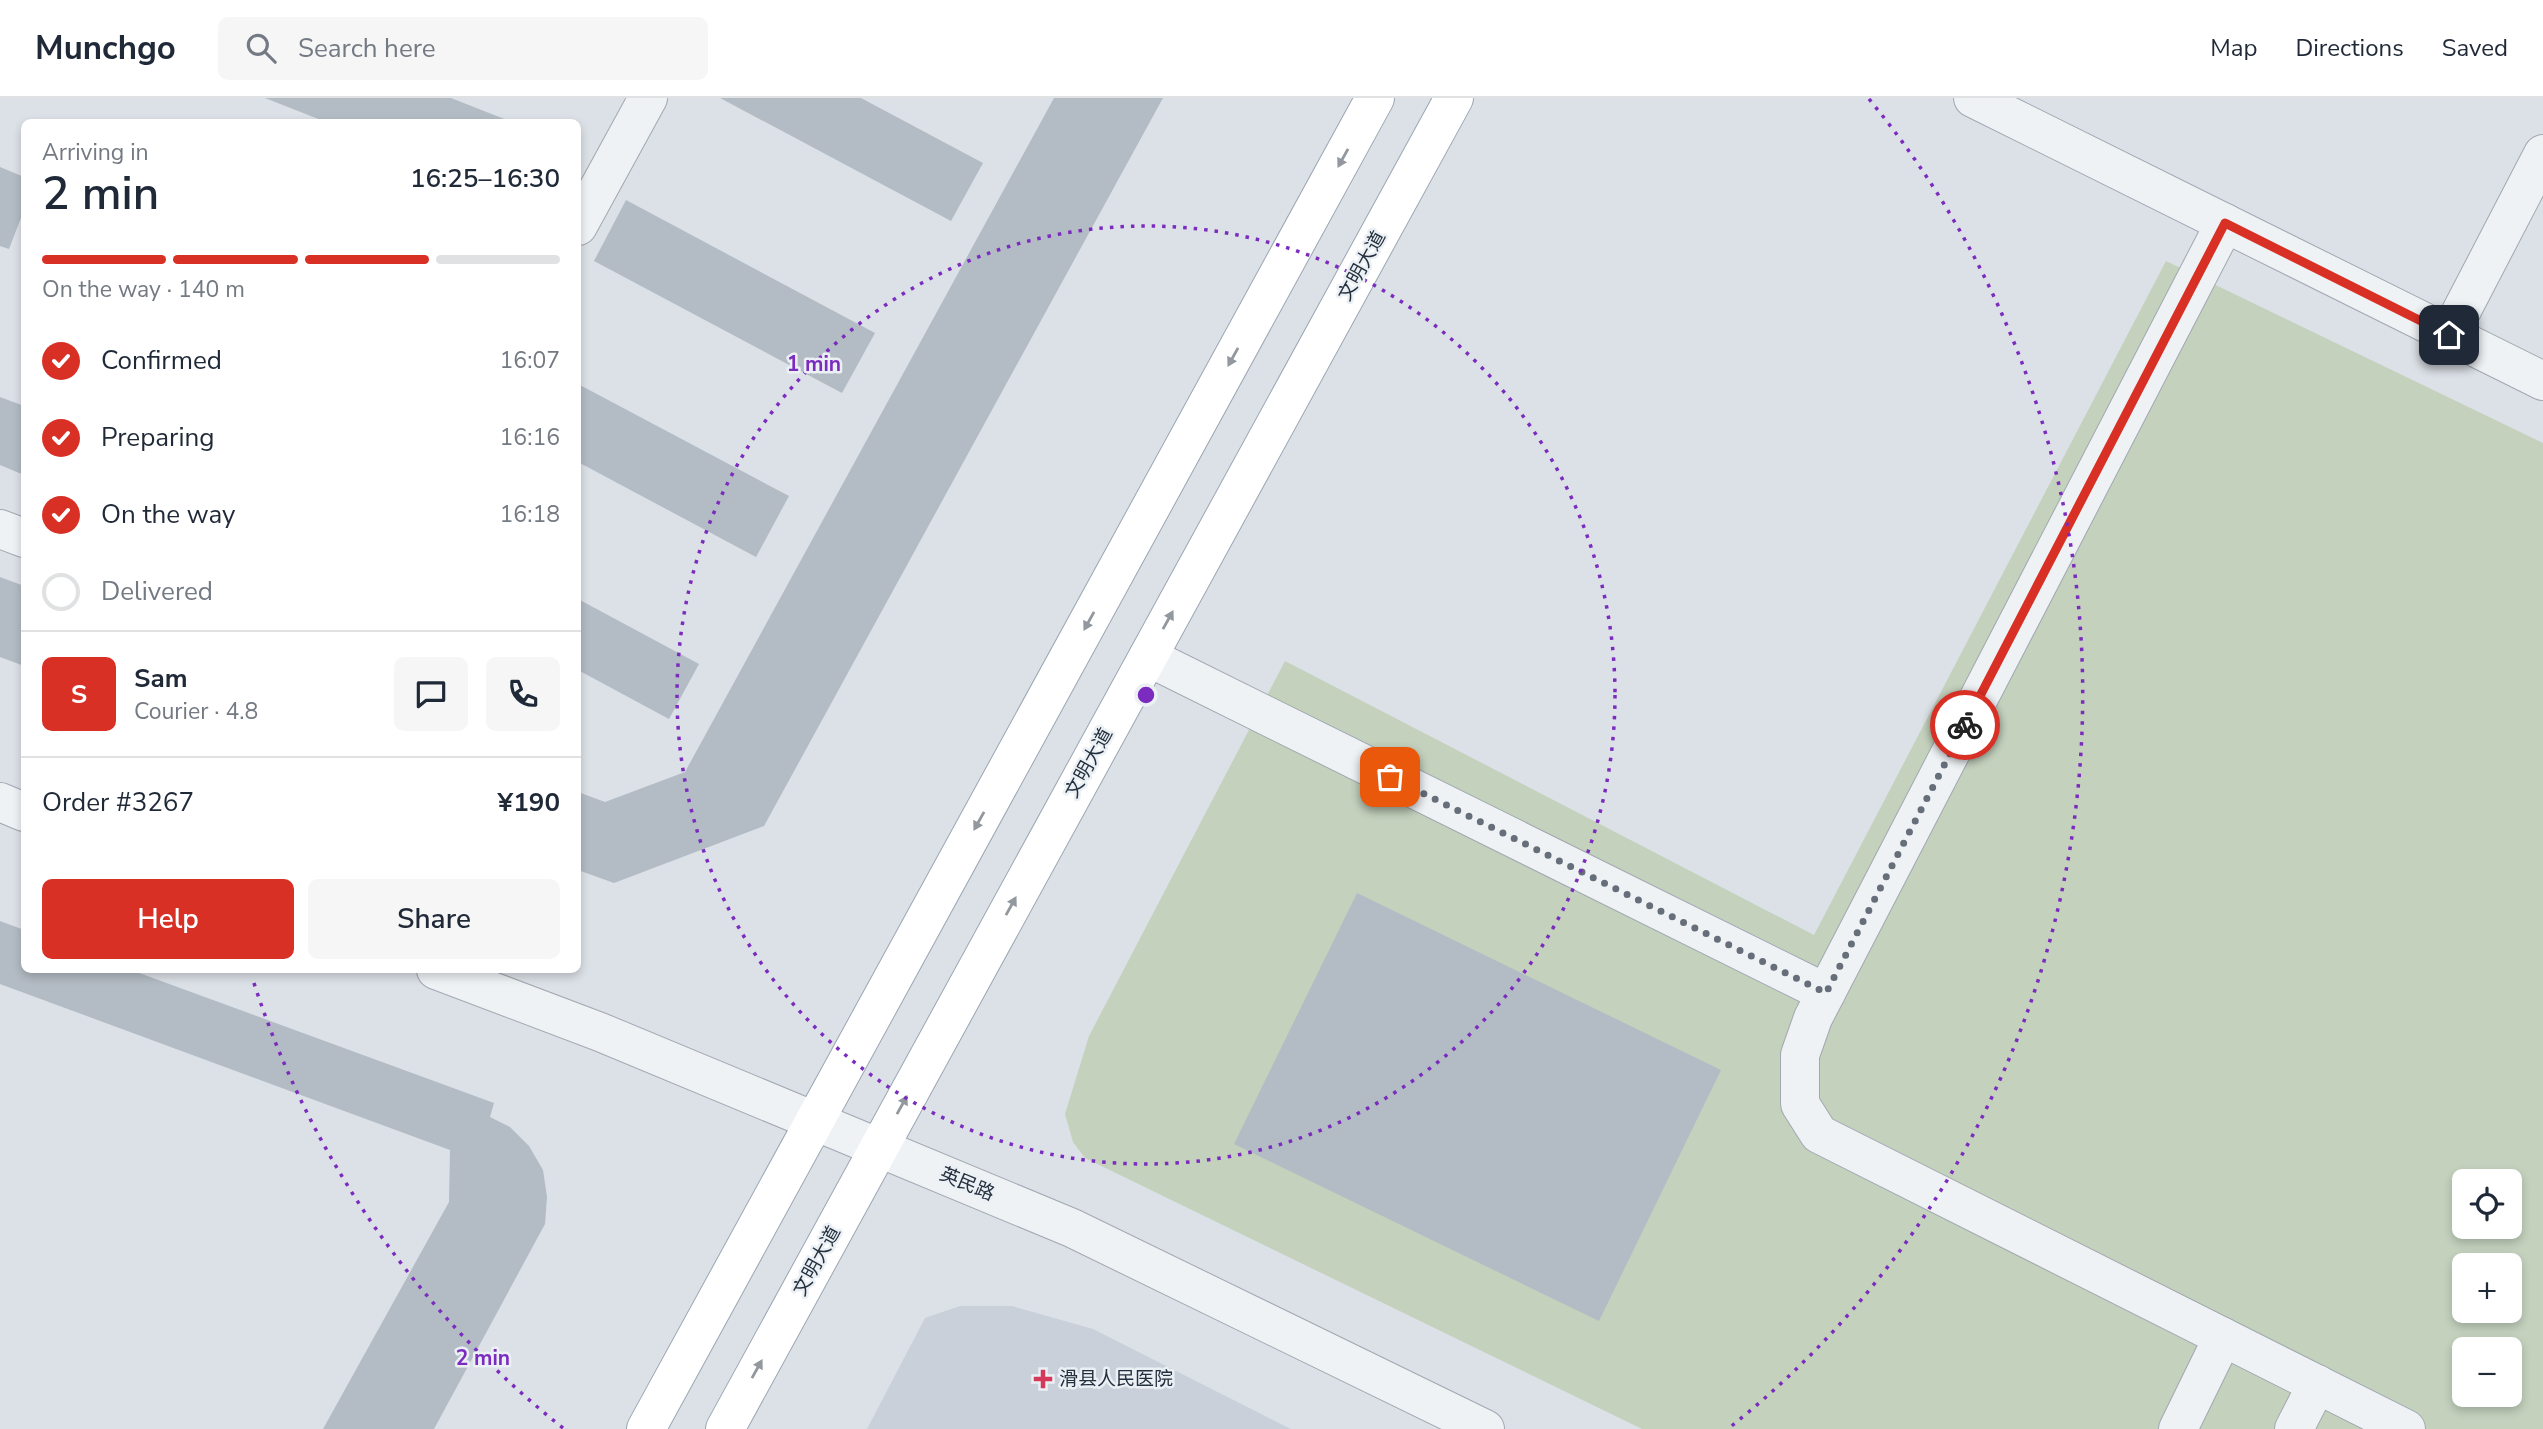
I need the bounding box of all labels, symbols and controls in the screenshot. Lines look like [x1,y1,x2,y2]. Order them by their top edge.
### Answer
search box [218,17,708,80]
text: Munchgo [35,26,176,71]
icon: search [242,29,280,67]
text: Search here [298,31,436,66]
text: Map [2210,32,2257,64]
text: Directions [2295,32,2404,64]
text: Saved [2442,32,2508,64]
text: Arriving in [42,137,149,168]
one-way arrow [1337,148,1348,168]
text: 16:25–16:30 [410,161,560,196]
text: 2 min [42,162,159,225]
street label: 文明大道 [1332,226,1392,306]
text: On the way · 140 m [42,274,245,305]
pin [2419,305,2479,365]
icon: home [2430,316,2468,354]
icon: check [42,342,80,380]
text: Confirmed [101,343,222,378]
text: 16:07 [500,345,560,376]
one-way arrow [1227,348,1239,367]
text: 1 min [787,350,841,378]
icon: check [42,419,80,457]
text: Preparing [101,420,214,455]
text: 16:16 [500,422,560,453]
icon: check [42,496,80,534]
text: On the way [101,497,235,532]
text: 16:18 [500,499,560,530]
text: Delivered [101,574,213,609]
one-way arrow [1162,610,1174,630]
one-way arrow [1083,612,1095,632]
button: chat [394,657,468,731]
button: phone [486,657,560,731]
text: Sam [134,661,187,696]
text: S [71,677,87,712]
centre of rings [1134,683,1158,707]
courier [1930,690,2000,760]
text: Courier · 4.8 [134,696,258,727]
icon: bike [1946,706,1984,744]
street label: 文明大道 [1059,723,1119,803]
pin [1360,747,1420,807]
icon: bag [1371,758,1409,796]
text: Order #3267 [42,785,194,820]
text: ¥190 [498,785,560,820]
one-way arrow [973,811,985,831]
button: Help [42,879,294,959]
button: Share [308,879,560,959]
one-way arrow [1005,895,1017,915]
one-way arrow [896,1095,908,1115]
street label: 英民路 [936,1161,998,1207]
map controls [2452,1169,2522,1407]
button: locate [2452,1169,2522,1239]
street label: 文明大道 [787,1221,847,1301]
button: + [2452,1253,2522,1323]
button: − [2452,1337,2522,1407]
text: 2 min [456,1344,510,1372]
one-way arrow [752,1359,763,1379]
place label: 滑县人民医院 [1059,1366,1173,1392]
marker: 滑县人民医院 [1033,1369,1053,1389]

